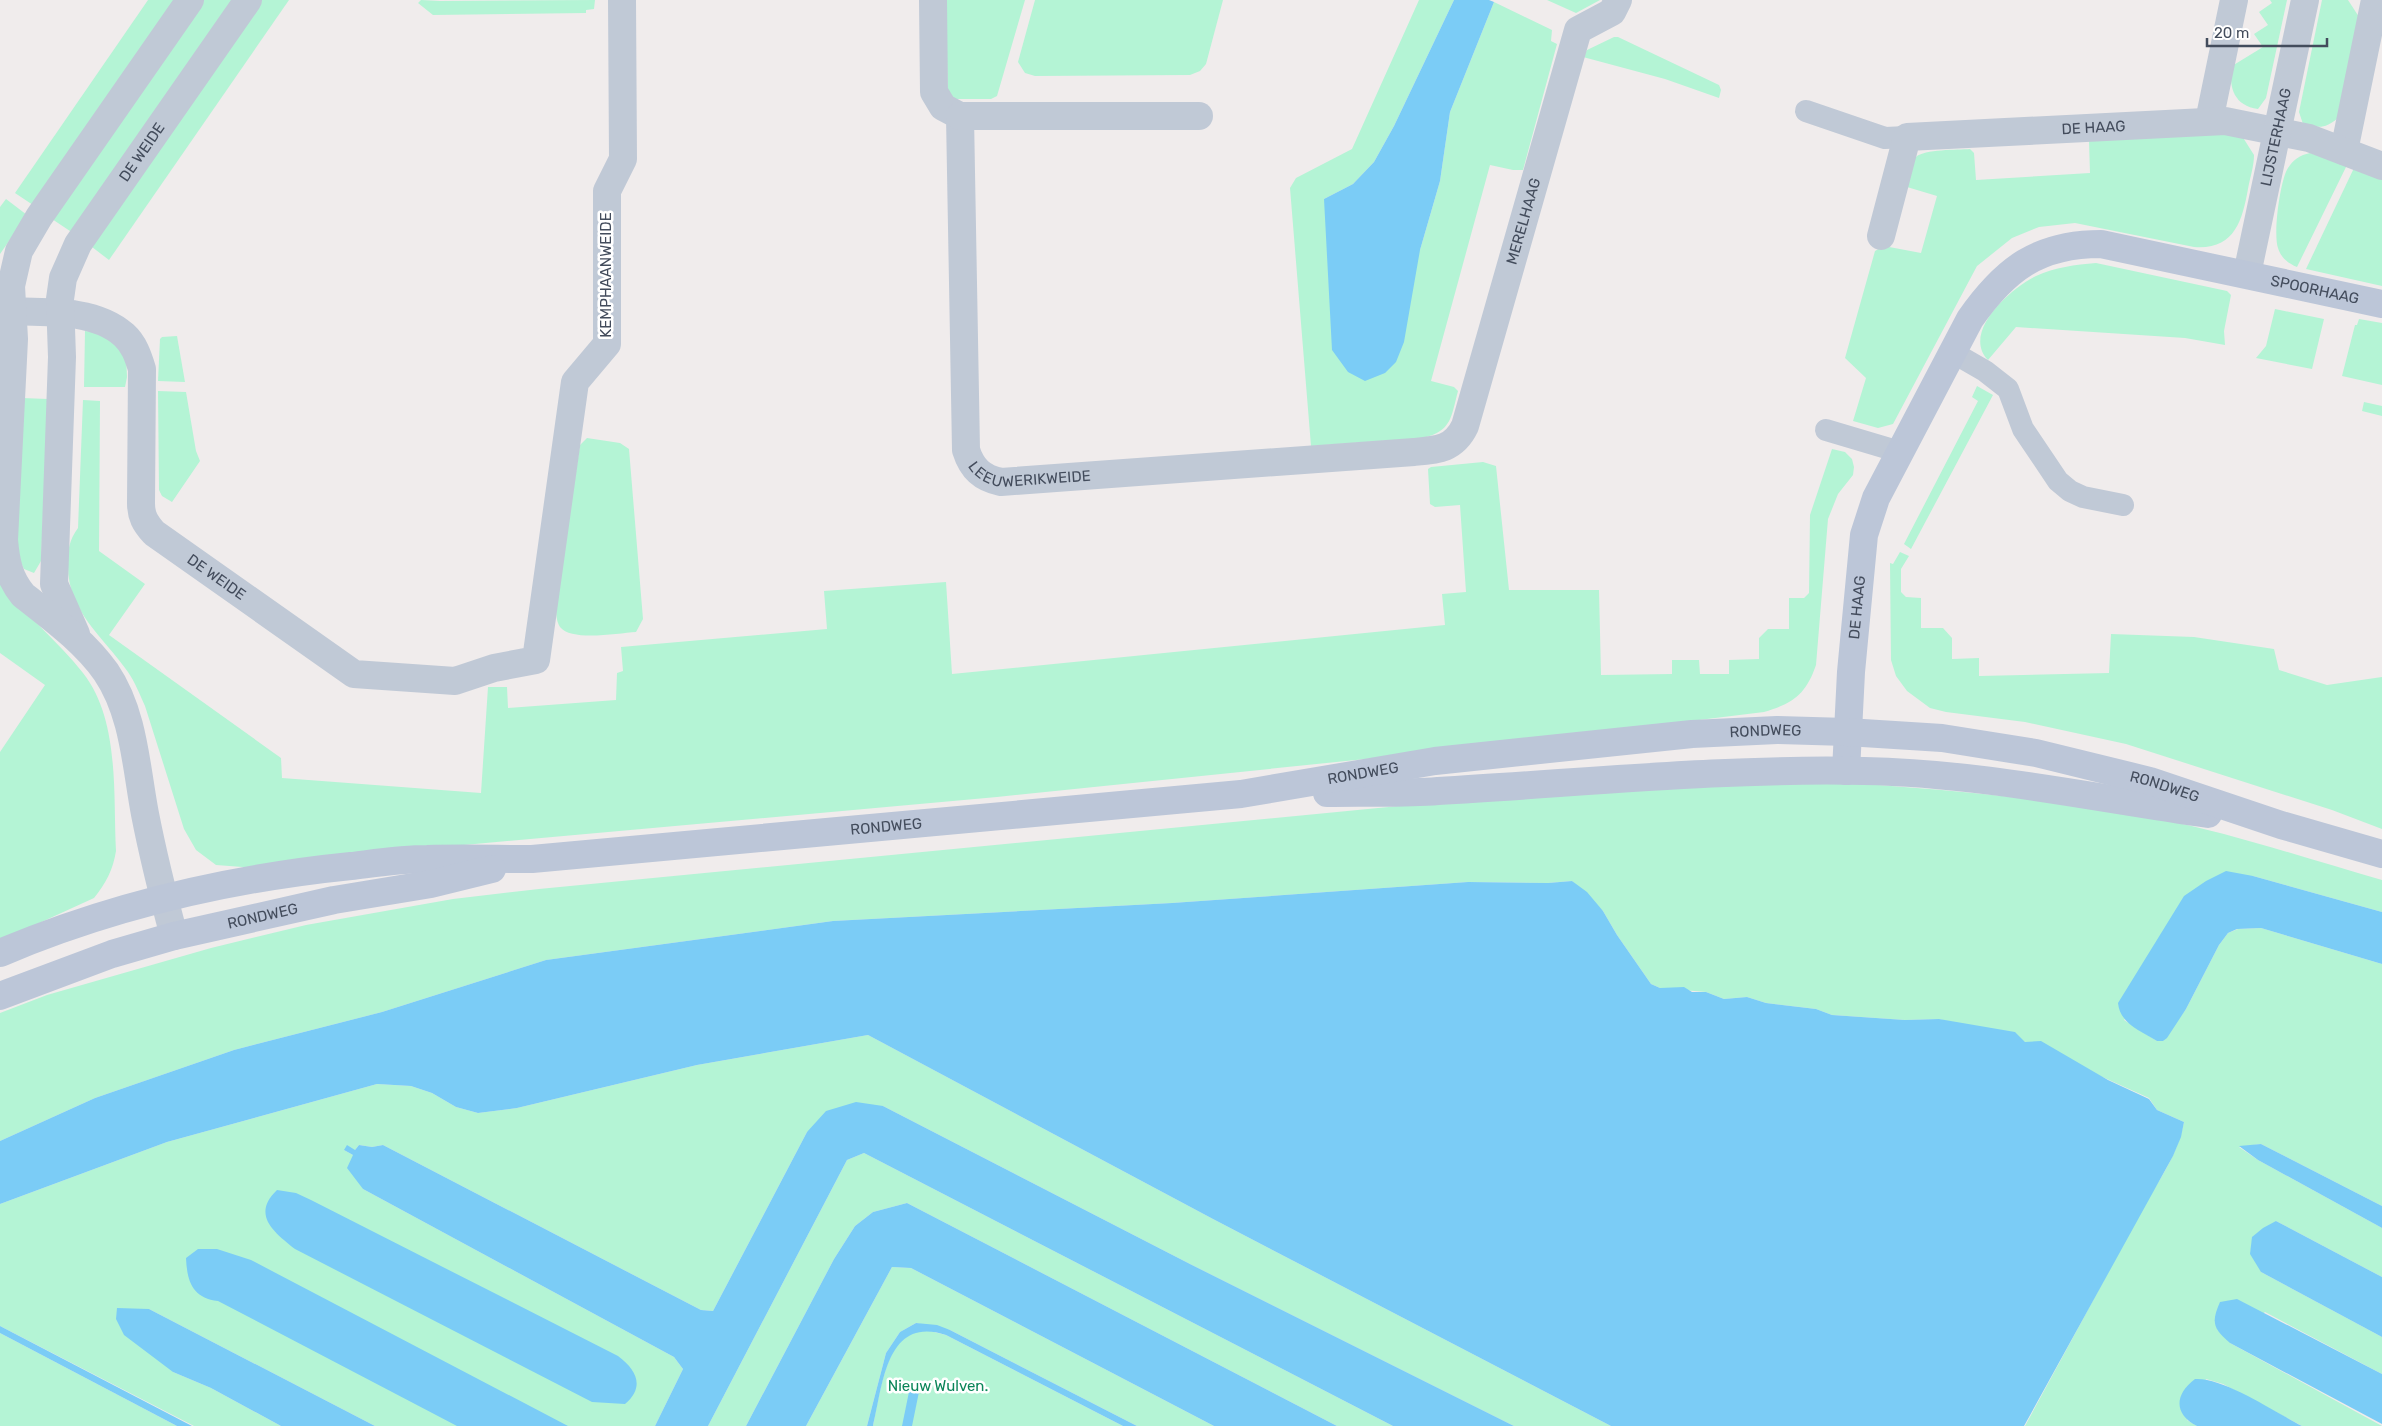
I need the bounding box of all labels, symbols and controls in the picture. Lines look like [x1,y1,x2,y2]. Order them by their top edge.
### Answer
scale bar [2207,15,2327,47]
text: 20 m [2214,24,2249,42]
street label: LIJSTERHAAG [2257,86,2295,188]
street label: DE HAAG [2061,117,2126,138]
street label: DE WEIDE [115,119,169,185]
street label: MERELHAAG [1503,176,1544,267]
street label: KEMPHAANWEIDE [597,212,615,338]
street label: SPOORHAAG [2269,271,2361,308]
street label: LEEUWERIKWEIDE [964,458,1091,491]
street label: DE WEIDE [184,550,249,604]
street label: DE HAAG [1845,575,1869,640]
street label: RONDWEG [1729,721,1802,741]
street label: RONDWEG [1326,758,1400,788]
street label: RONDWEG [2128,767,2202,806]
street label: RONDWEG [850,814,923,839]
street label: RONDWEG [226,899,300,933]
park label: Nieuw Wulven. [888,1377,988,1395]

